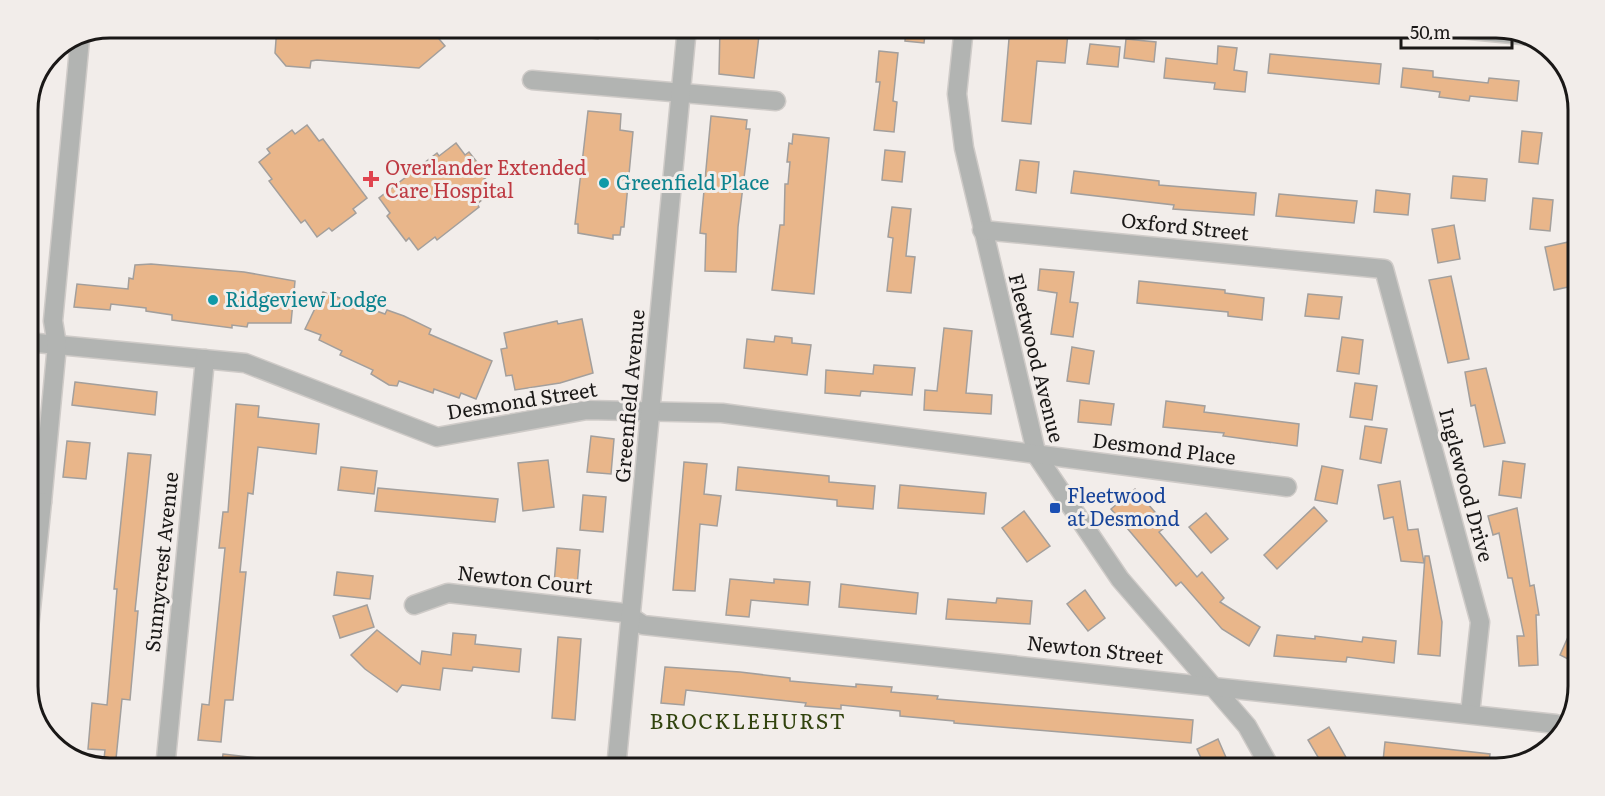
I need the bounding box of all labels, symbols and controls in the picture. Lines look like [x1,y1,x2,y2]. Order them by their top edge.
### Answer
scale bar [1401,12,1512,50]
text: 50 m [1410,18,1451,45]
place label: Overlander Extended Care Hospital [385,151,586,204]
place label: Greenfield Place [616,166,769,196]
marker: Overlander Extended Care Hospital [362,170,380,188]
marker: Greenfield Place [597,176,611,190]
street label: Oxford Street [1120,203,1251,247]
street label: Fleetwood Avenue [1002,270,1073,445]
place label: Ridgeview Lodge [225,283,387,313]
marker: Ridgeview Lodge [206,293,220,307]
street label: Greenfield Avenue [605,308,651,484]
street label: Desmond Street [444,372,599,426]
street label: Inglewood Drive [1433,404,1503,565]
street label: Desmond Place [1091,423,1238,471]
street label: Sunnycrest Avenue [136,470,184,653]
place label: Fleetwood at Desmond [1067,479,1180,532]
marker: Fleetwood at Desmond [1048,501,1062,515]
street label: Newton Court [456,556,594,600]
street label: Newton Street [1025,626,1165,670]
district label: BROCKLEHURST [650,704,846,735]

